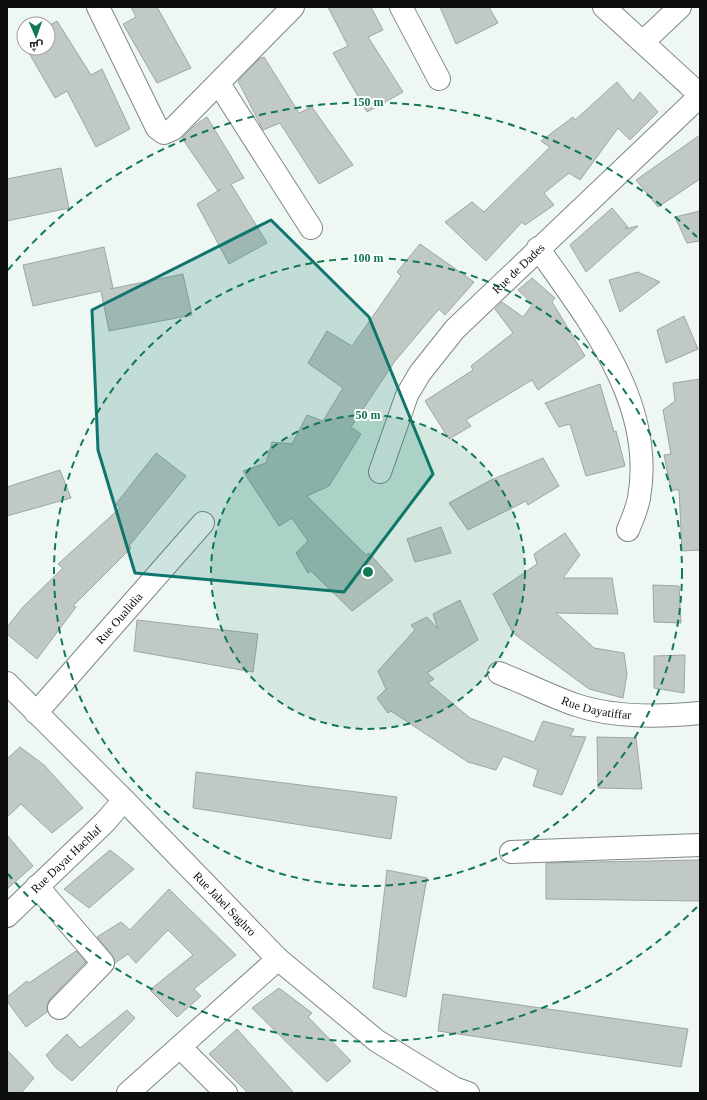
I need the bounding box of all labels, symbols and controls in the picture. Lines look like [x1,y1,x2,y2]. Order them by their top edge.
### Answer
north arrow [16,16,56,56]
text: ش [29,39,44,52]
text: 150 m [353,95,384,109]
street label: Rue de Dades [490,240,548,297]
text: 100 m [353,251,384,265]
text: 50 m [356,408,381,422]
centre of rings [361,565,375,579]
street label: Rue Oualidia [93,589,146,647]
street label: Rue Dayatiffar [559,693,632,722]
street label: Rue Dayat Hachlaf [28,822,104,896]
street label: Rue Jabel Saghro [190,869,259,939]

